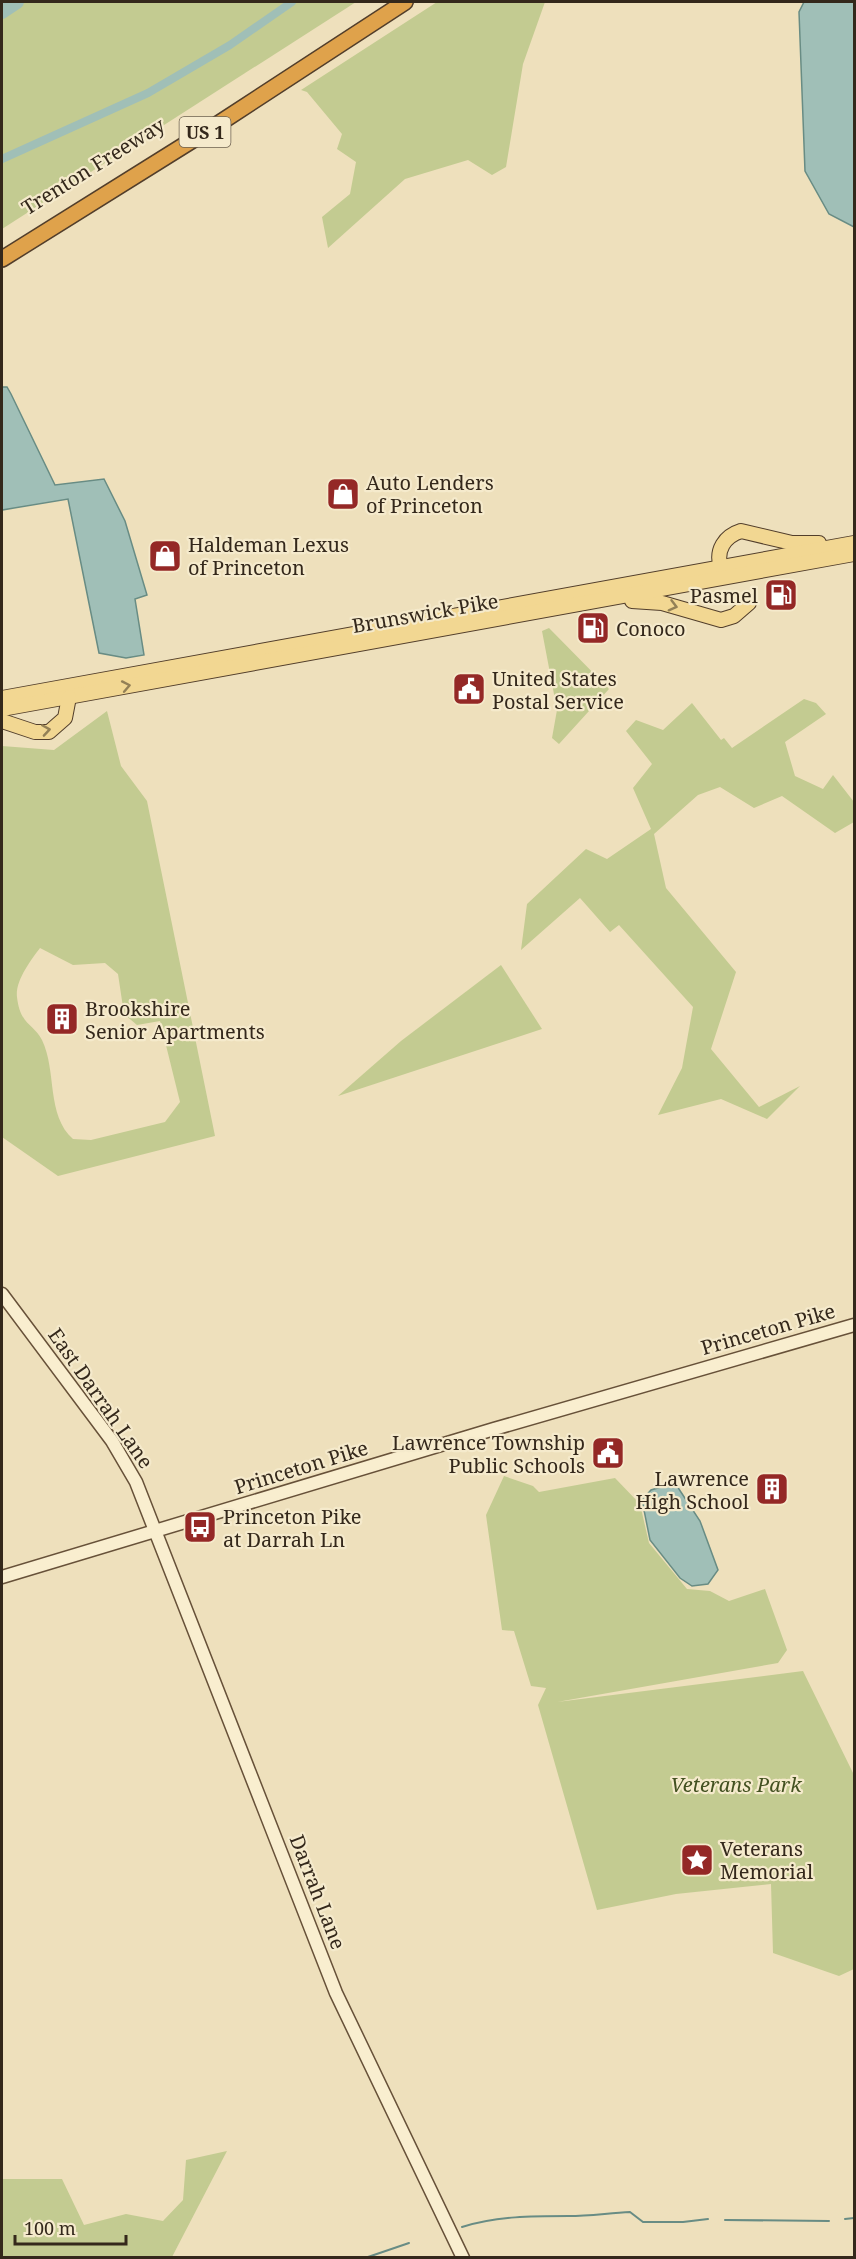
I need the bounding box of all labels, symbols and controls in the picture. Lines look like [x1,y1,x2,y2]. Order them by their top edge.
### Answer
street label: Trenton Freeway [16,111,170,221]
road number: US 1 [180,117,230,147]
place label: Auto Lenders of Princeton [366,469,494,519]
shop icon: Auto Lenders of Princeton [325,476,361,512]
place label: Haldeman Lexus of Princeton [188,531,349,581]
shop icon: Haldeman Lexus of Princeton [147,538,183,574]
fuel station icon: Pasmel [763,577,799,613]
place label: Pasmel [690,582,758,609]
street label: Brunswick Pike [350,587,500,639]
one-way arrow [668,598,678,611]
fuel station icon: Conoco [575,610,611,646]
place label: Conoco [616,615,686,642]
place label: United States Postal Service [492,665,624,715]
public building icon: United States Postal Service [451,671,487,707]
one-way arrow [121,680,131,693]
one-way arrow [41,725,51,737]
place label: Brookshire Senior Apartments [85,995,265,1045]
building icon: Brookshire Senior Apartments [44,1001,80,1037]
street label: Princeton Pike [698,1297,838,1361]
street label: East Darrah Lane [42,1322,160,1474]
place label: Lawrence Township Public Schools [392,1429,585,1479]
street label: Princeton Pike [231,1434,371,1500]
public building icon: Lawrence Township Public Schools [590,1435,626,1471]
place label: Lawrence High School [635,1465,749,1515]
building icon: Lawrence High School [754,1471,790,1507]
place label: Princeton Pike at Darrah Ln [223,1503,362,1553]
bus stop icon: Princeton Pike at Darrah Ln [182,1509,218,1545]
park label: Veterans Park [670,1771,802,1798]
street label: Darrah Lane [284,1831,352,1953]
place label: Veterans Memorial [720,1835,813,1885]
place icon: Veterans Memorial [679,1842,715,1878]
scale bar [15,2208,126,2246]
text: 100 m [24,2216,76,2240]

